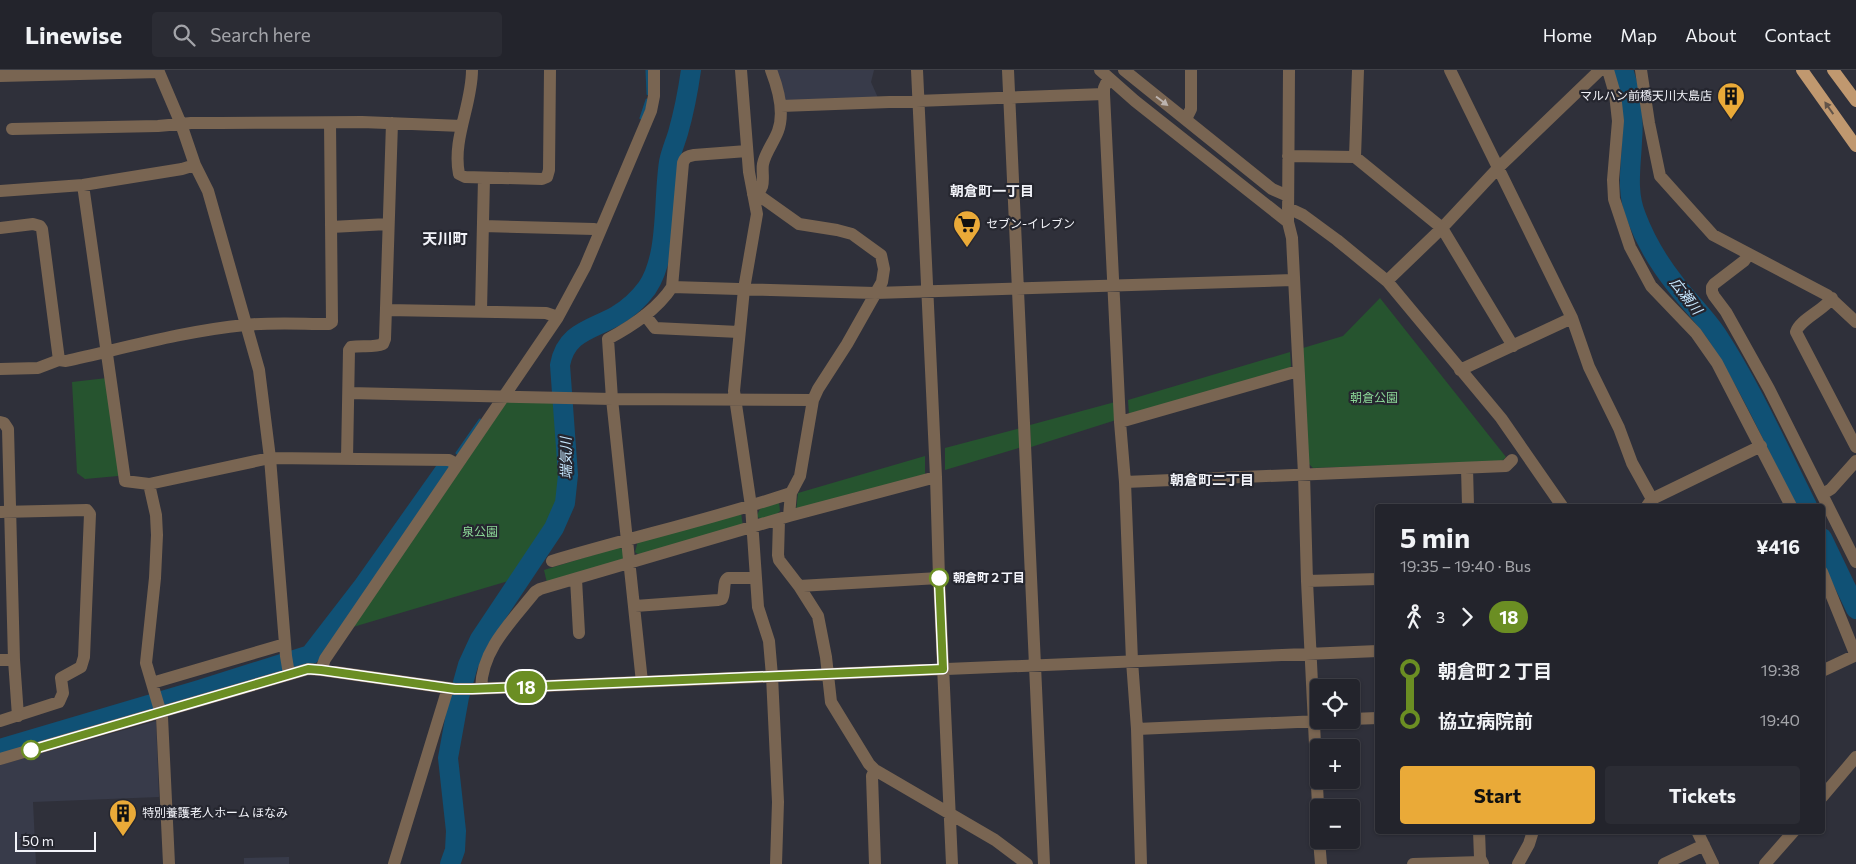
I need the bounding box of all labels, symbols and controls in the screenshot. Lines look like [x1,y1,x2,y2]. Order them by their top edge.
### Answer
search box [152,12,502,57]
text: Linewise [25,20,122,49]
icon: search [170,21,198,49]
text: Search here [210,23,311,46]
text: Home [1543,24,1592,46]
text: Map [1620,24,1657,46]
text: About [1685,24,1737,46]
text: Contact [1765,24,1831,46]
building icon: マルハン前橋天川大島店 [1716,81,1746,120]
place label: マルハン前橋天川大島店 [1580,88,1712,102]
one-way arrow [1155,95,1168,106]
one-way arrow [1824,101,1834,115]
district label: 朝倉町一丁目 [950,182,1034,199]
supermarket icon: セブン-イレブン [952,209,982,248]
place label: セブン-イレブン [986,216,1075,230]
district label: 天川町 [422,229,468,247]
water label: 広瀬川 [1667,274,1707,319]
park label: 朝倉公園 [1350,390,1398,404]
water label: 端気川 [557,435,574,479]
district label: 朝倉町二丁目 [1170,471,1254,488]
text: 5 min [1400,520,1470,554]
park label: 泉公園 [462,524,498,538]
text: ¥416 [1756,535,1800,558]
text: 19:35 – 19:40 · Bus [1400,556,1531,575]
marker: 朝倉町２丁目 [929,568,949,588]
place label: 朝倉町２丁目 [953,570,1025,584]
icon: walk [1400,603,1428,631]
icon: forward [1453,603,1481,631]
text: 18 [1499,606,1518,628]
text: 3 [1436,607,1445,626]
text: 朝倉町２丁目 [1438,659,1552,682]
text: 19:38 [1761,660,1800,679]
line badge: 18 [504,671,548,703]
text: 18 [516,676,536,698]
map controls [1310,679,1360,849]
button: locate [1310,679,1360,729]
text: 協立病院前 [1438,709,1533,732]
text: 19:40 [1760,710,1800,729]
button: + [1310,739,1360,789]
unlabelled marker [21,740,41,760]
button: Start [1400,766,1595,824]
button: Tickets [1605,766,1800,824]
building icon: 特別養護老人ホーム ほなみ [108,798,138,837]
button: − [1310,799,1360,849]
place label: 特別養護老人ホーム ほなみ [142,805,288,819]
scale bar [15,829,96,852]
text: 50 m [22,832,54,849]

